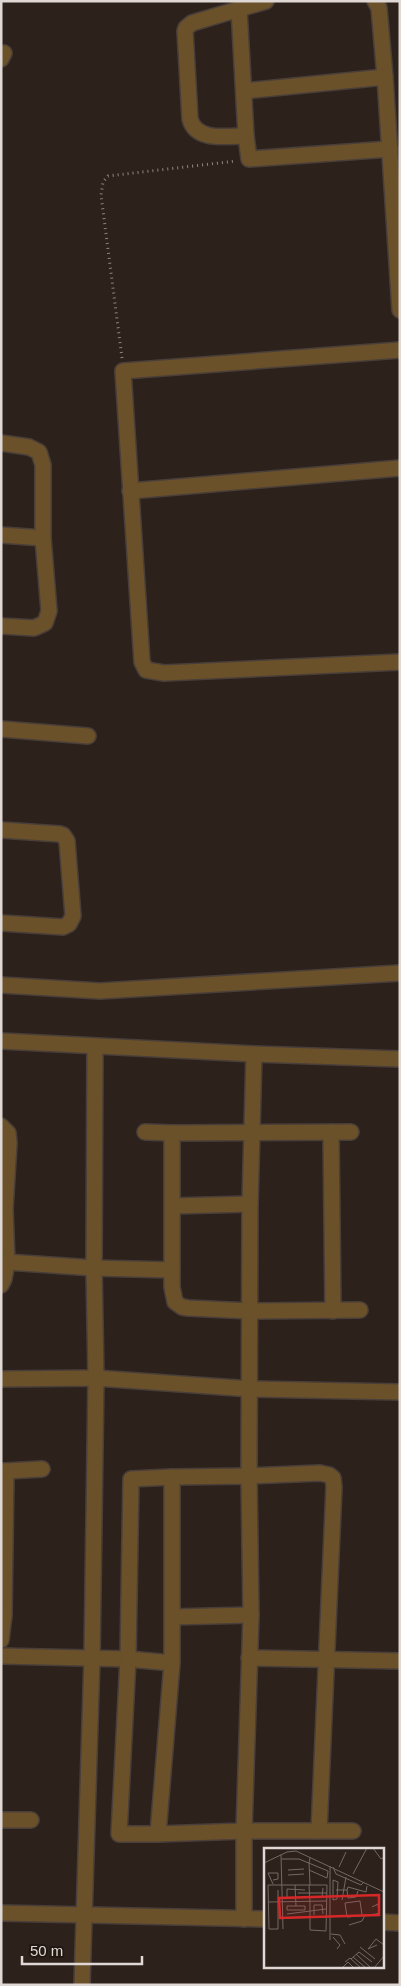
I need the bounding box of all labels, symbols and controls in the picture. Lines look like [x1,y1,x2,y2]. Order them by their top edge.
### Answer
inset map [264,1848,384,1968]
scale bar [22,1934,142,1966]
text: 50 m [30,1942,63,1959]

